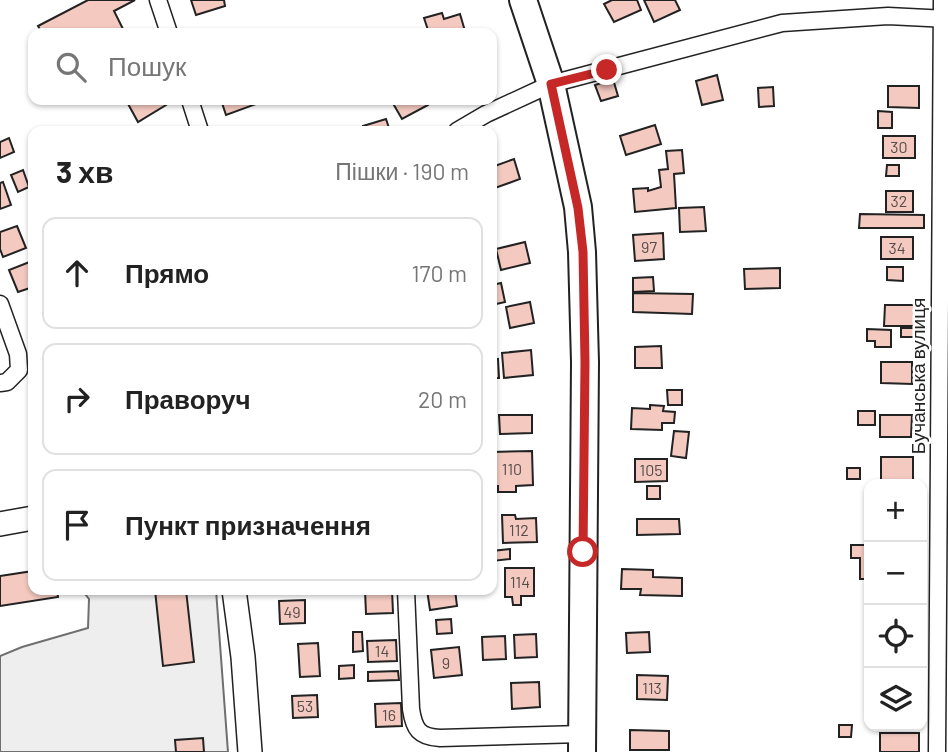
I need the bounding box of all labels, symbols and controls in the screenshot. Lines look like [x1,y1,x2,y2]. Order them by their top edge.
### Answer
search box [28,28,497,105]
icon: search [52,48,90,86]
text: Пошук [108,50,186,81]
route end [591,54,622,85]
house number: 30 [890,137,908,156]
text: 3 хв [56,153,113,189]
text: Пішки · 190 m [335,157,469,185]
house number: 32 [891,191,907,210]
house number: 97 [641,237,657,256]
house number: 34 [888,238,906,257]
icon: ahead [58,254,96,292]
text: Прямо [125,257,209,288]
text: 170 m [411,259,467,287]
street label: Бучанська вулиця [906,298,929,454]
icon: right [58,380,96,418]
text: Праворуч [125,383,251,414]
text: 20 m [418,385,467,413]
house number: 110 [502,459,522,478]
house number: 105 [640,460,662,479]
map controls [864,479,927,731]
button: + [864,479,927,542]
icon: arrive [58,506,96,544]
text: Пункт призначення [125,509,371,540]
house number: 112 [509,520,529,539]
route start [567,536,598,567]
button: − [864,542,927,605]
house number: 114 [510,572,530,591]
house number: 49 [283,602,301,621]
button: locate [864,605,927,668]
house number: 14 [375,641,389,660]
house number: 9 [442,653,450,672]
button: layers [864,668,927,731]
house number: 113 [642,678,662,697]
house number: 53 [297,696,313,715]
house number: 16 [382,705,396,724]

